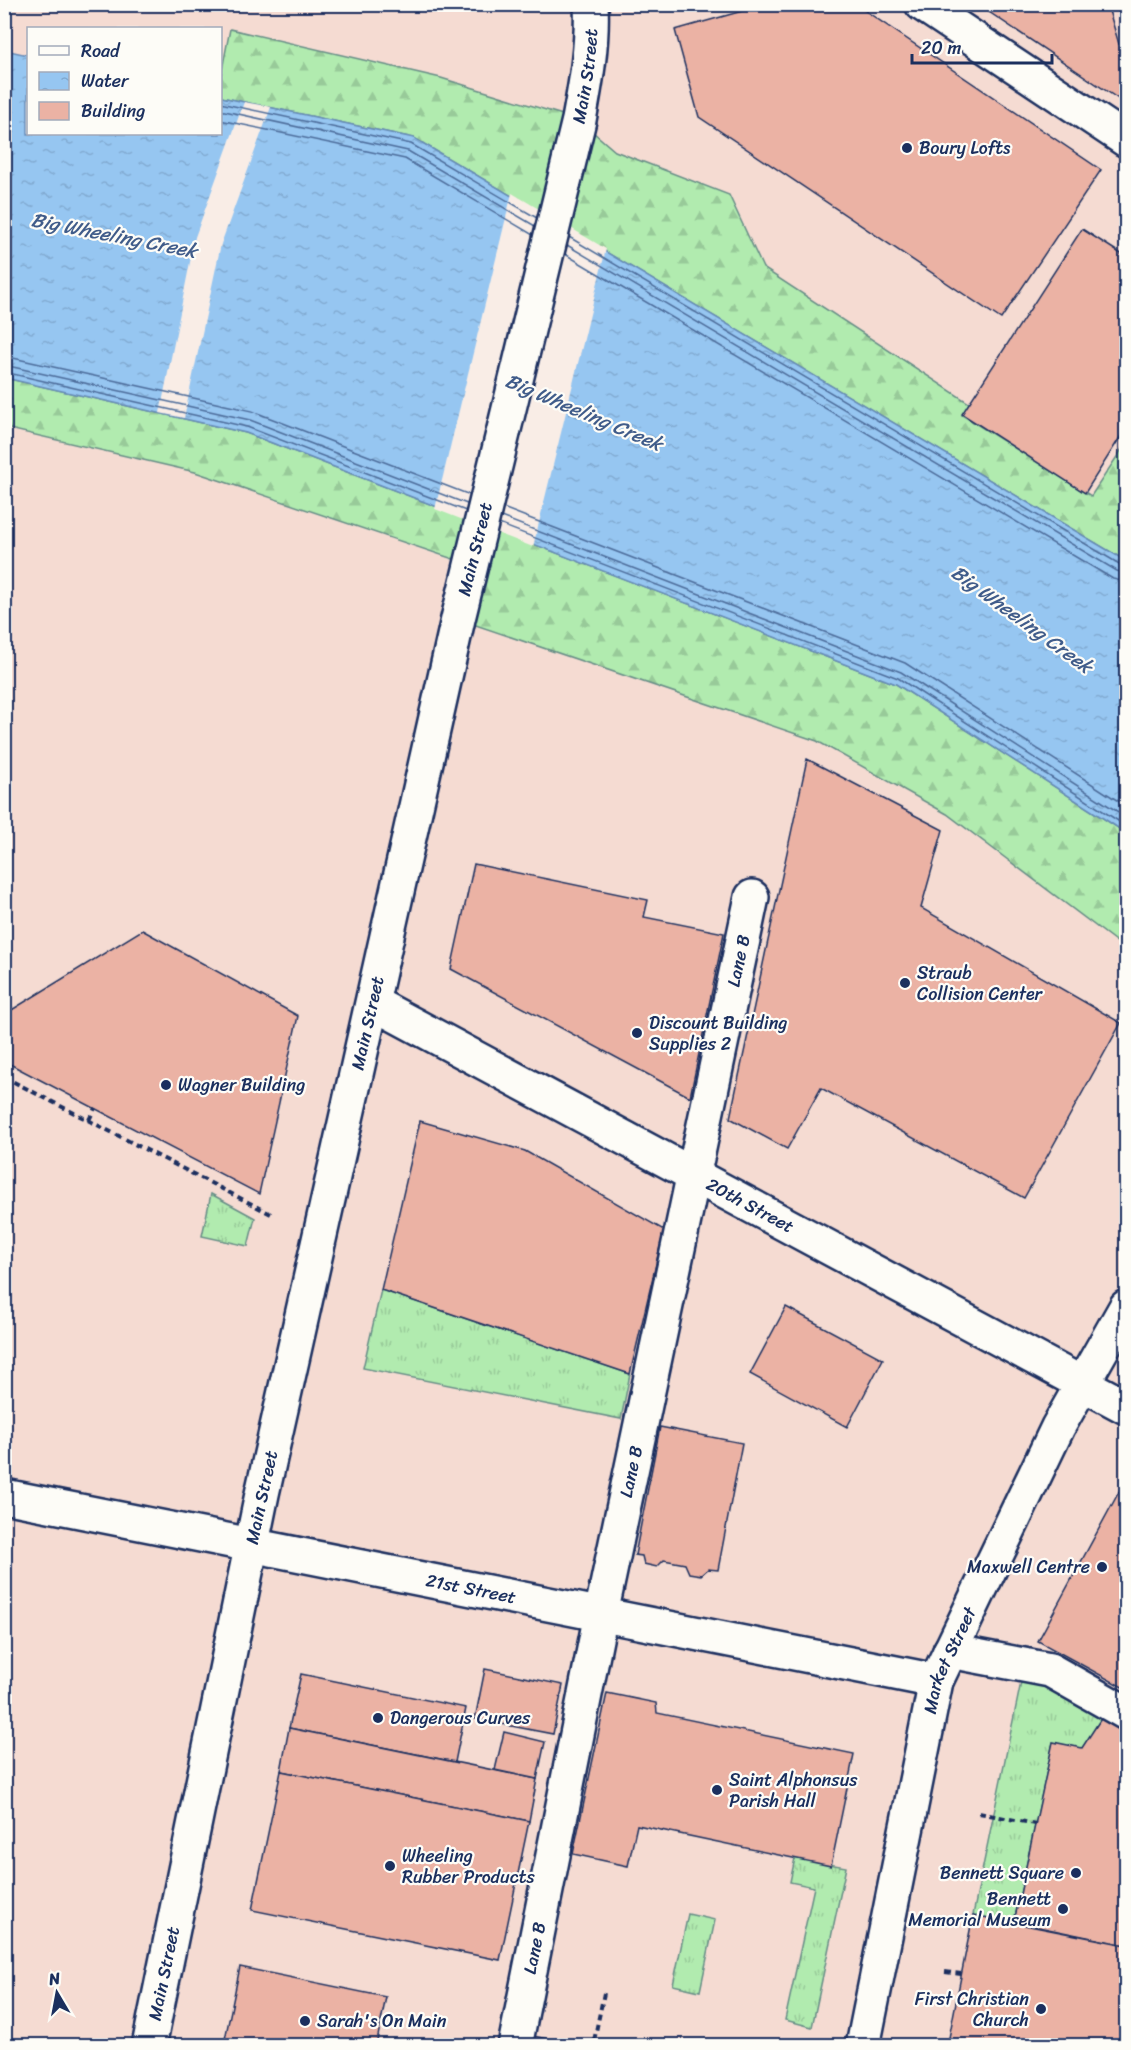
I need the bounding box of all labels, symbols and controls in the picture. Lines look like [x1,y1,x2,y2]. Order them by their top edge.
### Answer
legend [27,27,222,135]
scale bar [912,27,1052,65]
street label: Main Street [563,28,607,126]
text: 20 m [921,32,961,64]
text: Road [81,35,121,67]
text: Water [81,65,130,97]
text: Building [81,95,145,127]
place label: Boury Lofts [919,132,1011,164]
marker: Boury Lofts [900,141,914,155]
water label: Big Wheeling Creek [28,202,202,269]
water label: Big Wheeling Creek [500,364,670,462]
street label: Main Street [448,499,502,599]
water label: Big Wheeling Creek [943,556,1102,684]
street label: Lane B [717,932,760,990]
place label: Straub Collision Center [917,957,1044,1010]
street label: Main Street [341,973,394,1073]
marker: Straub Collision Center [898,976,912,990]
place label: Discount Building Supplies 2 [649,1007,787,1060]
marker: Discount Building Supplies 2 [630,1026,644,1040]
place label: Wagner Building [178,1069,305,1101]
marker: Wagner Building [159,1078,173,1092]
street label: 20th Street [700,1169,800,1242]
street label: Lane B [610,1443,652,1501]
street label: Main Street [236,1447,287,1547]
place label: Maxwell Centre [967,1551,1090,1583]
marker: Maxwell Centre [1095,1560,1109,1574]
street label: 21st Street [423,1564,519,1613]
street label: Market Street [914,1601,986,1717]
place label: Dangerous Curves [390,1702,531,1734]
marker: Dangerous Curves [371,1711,385,1725]
place label: Saint Alphonsus Parish Hall [729,1764,858,1817]
marker: Saint Alphonsus Parish Hall [710,1783,724,1797]
place label: Wheeling Rubber Products [402,1840,536,1893]
place label: Bennett Square [940,1857,1064,1889]
marker: Wheeling Rubber Products [383,1859,397,1873]
marker: Bennett Square [1069,1866,1083,1880]
place label: Bennett Memorial Museum [908,1883,1051,1936]
marker: Bennett Memorial Museum [1056,1902,1070,1916]
street label: Lane B [514,1919,555,1977]
street label: Main Street [139,1923,189,2023]
north arrow [27,1963,87,2023]
text: N [46,1963,63,1994]
place label: First Christian Church [915,1983,1029,2036]
marker: First Christian Church [1034,2002,1048,2016]
place label: Sarah's On Main [317,2005,447,2037]
marker: Sarah's On Main [298,2014,312,2028]

